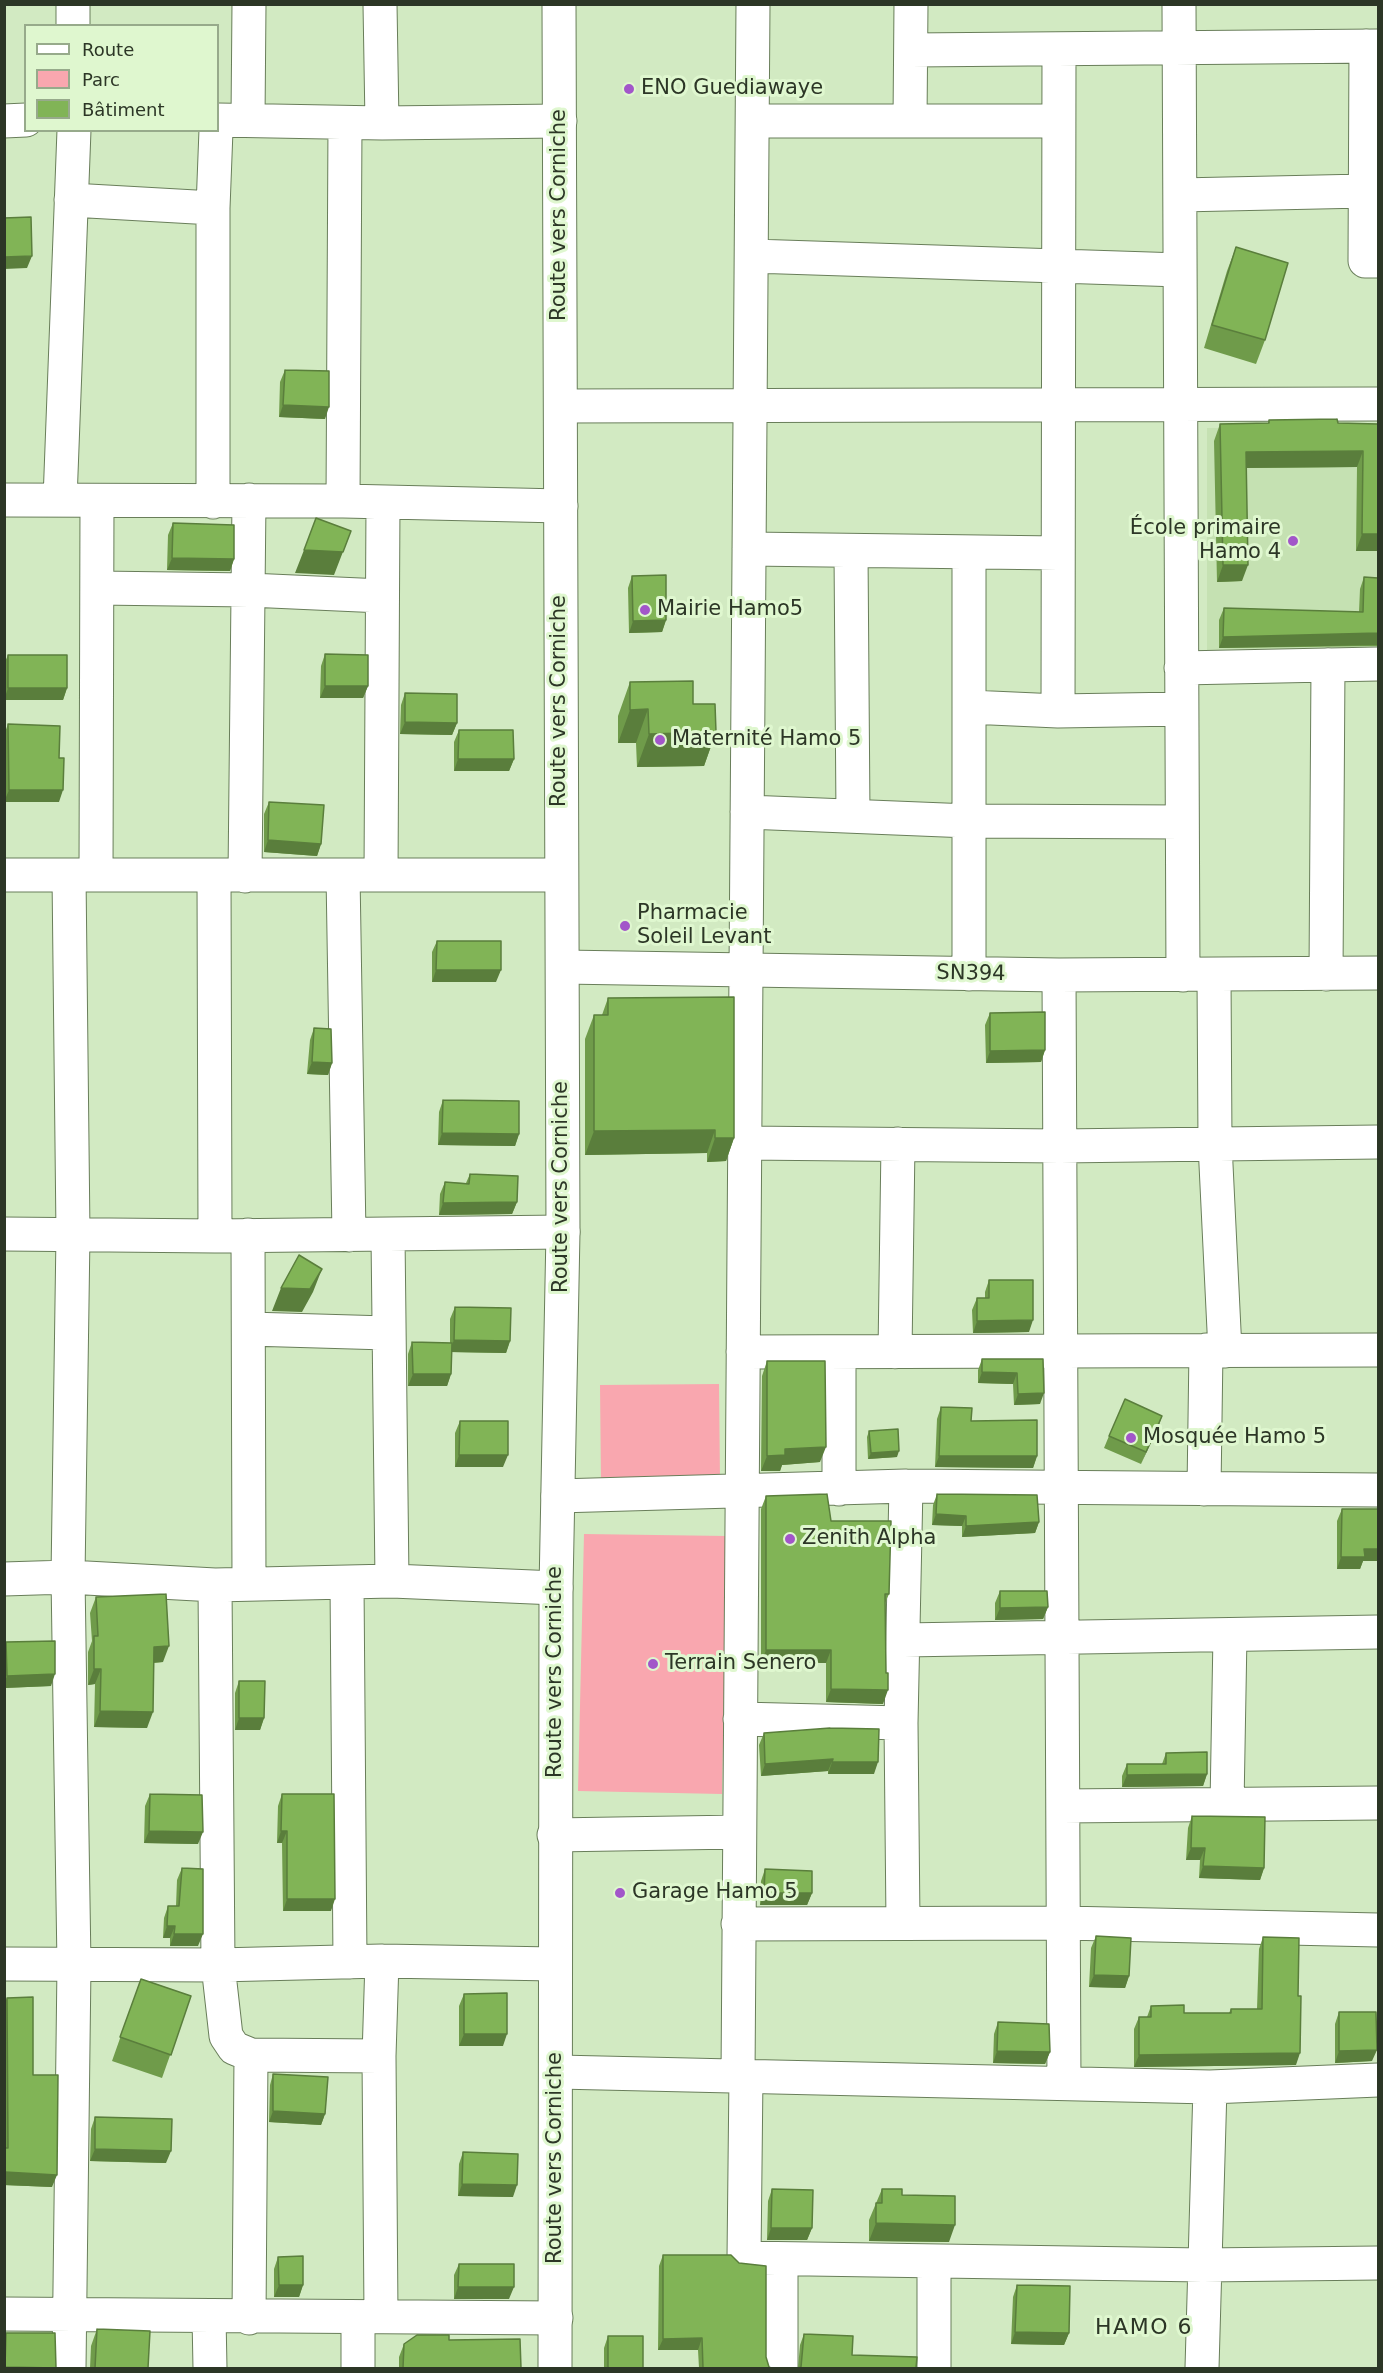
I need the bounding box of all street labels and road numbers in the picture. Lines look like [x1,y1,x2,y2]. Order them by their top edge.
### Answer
street label: Route vers Corniche [547,109,573,321]
street label: Route vers Corniche [547,595,573,807]
street label: SN394 [936,961,1006,987]
street label: Route vers Corniche [549,1081,575,1293]
street label: Route vers Corniche [543,1566,569,1778]
street label: Route vers Corniche [543,2052,569,2264]

